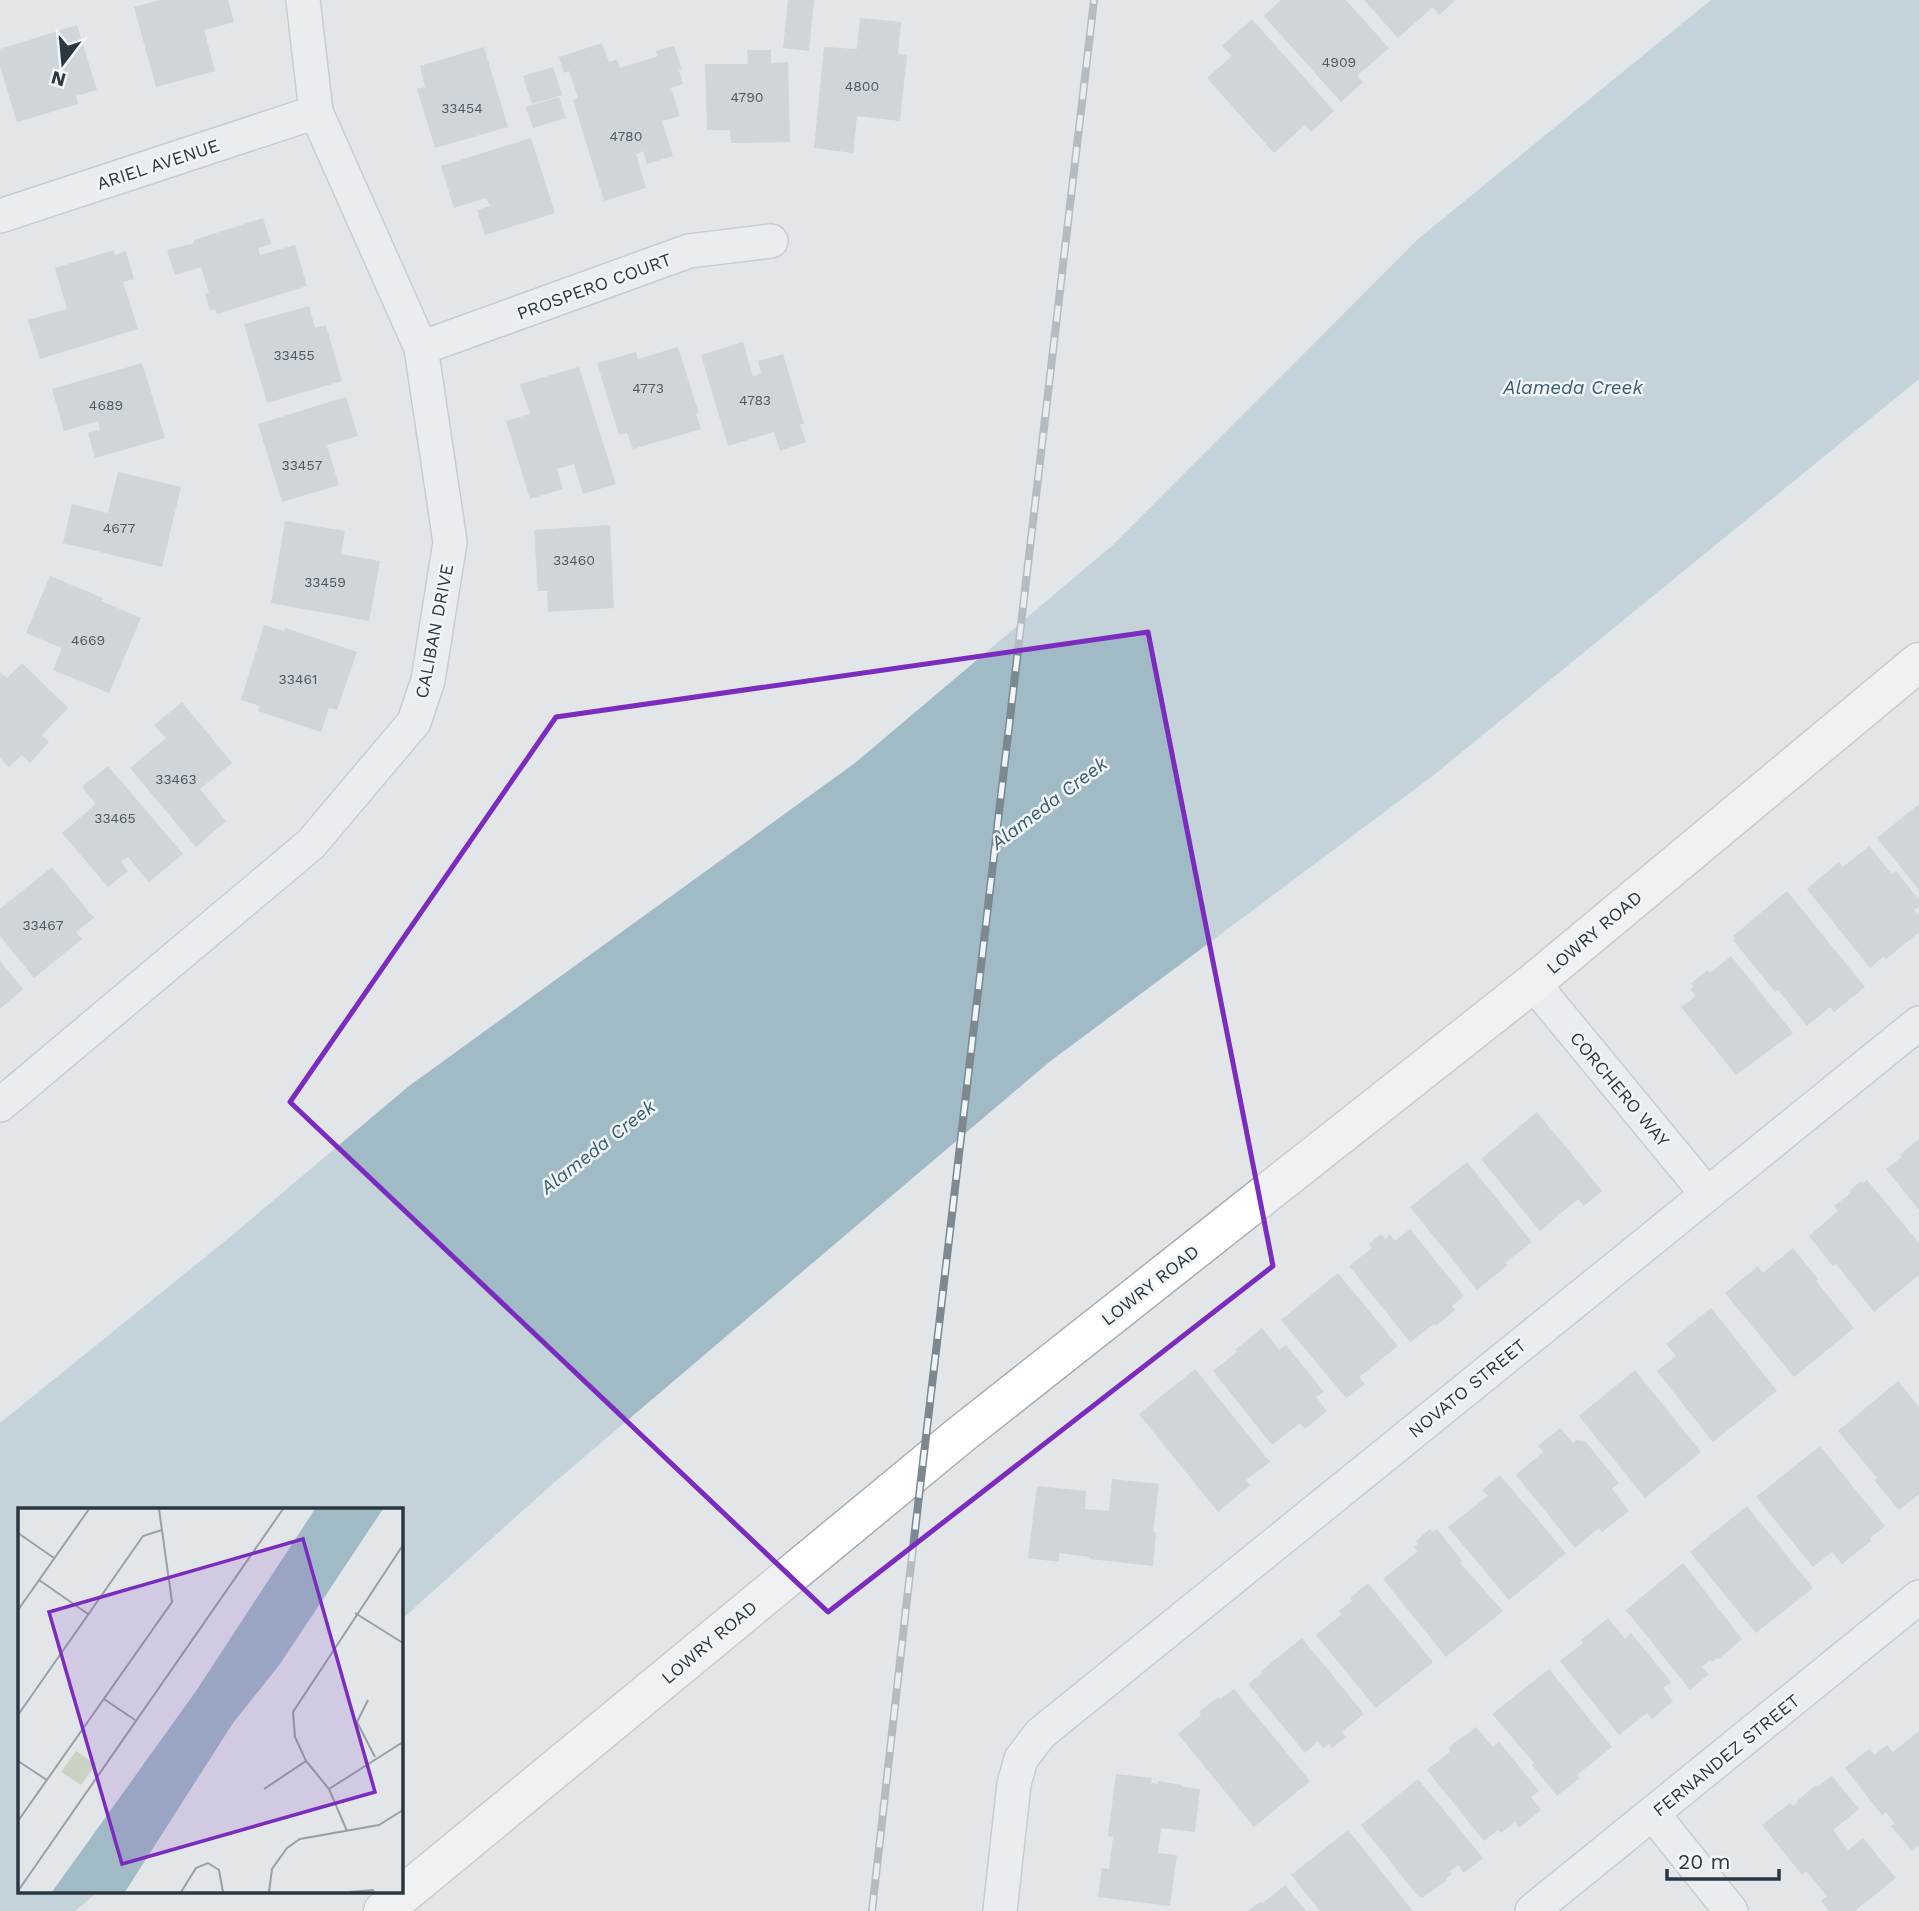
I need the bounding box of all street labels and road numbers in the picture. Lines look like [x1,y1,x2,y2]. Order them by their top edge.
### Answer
street label: ARIEL AVENUE [94,134,222,194]
street label: PROSPERO COURT [514,248,674,324]
street label: CALIBAN DRIVE [411,562,457,700]
street label: LOWRY ROAD [1542,886,1646,978]
street label: CORCHERO WAY [1566,1027,1675,1151]
street label: LOWRY ROAD [1097,1240,1203,1330]
street label: NOVATO STREET [1404,1334,1530,1442]
street label: LOWRY ROAD [657,1596,761,1688]
street label: FERNANDEZ STREET [1649,1689,1804,1821]

